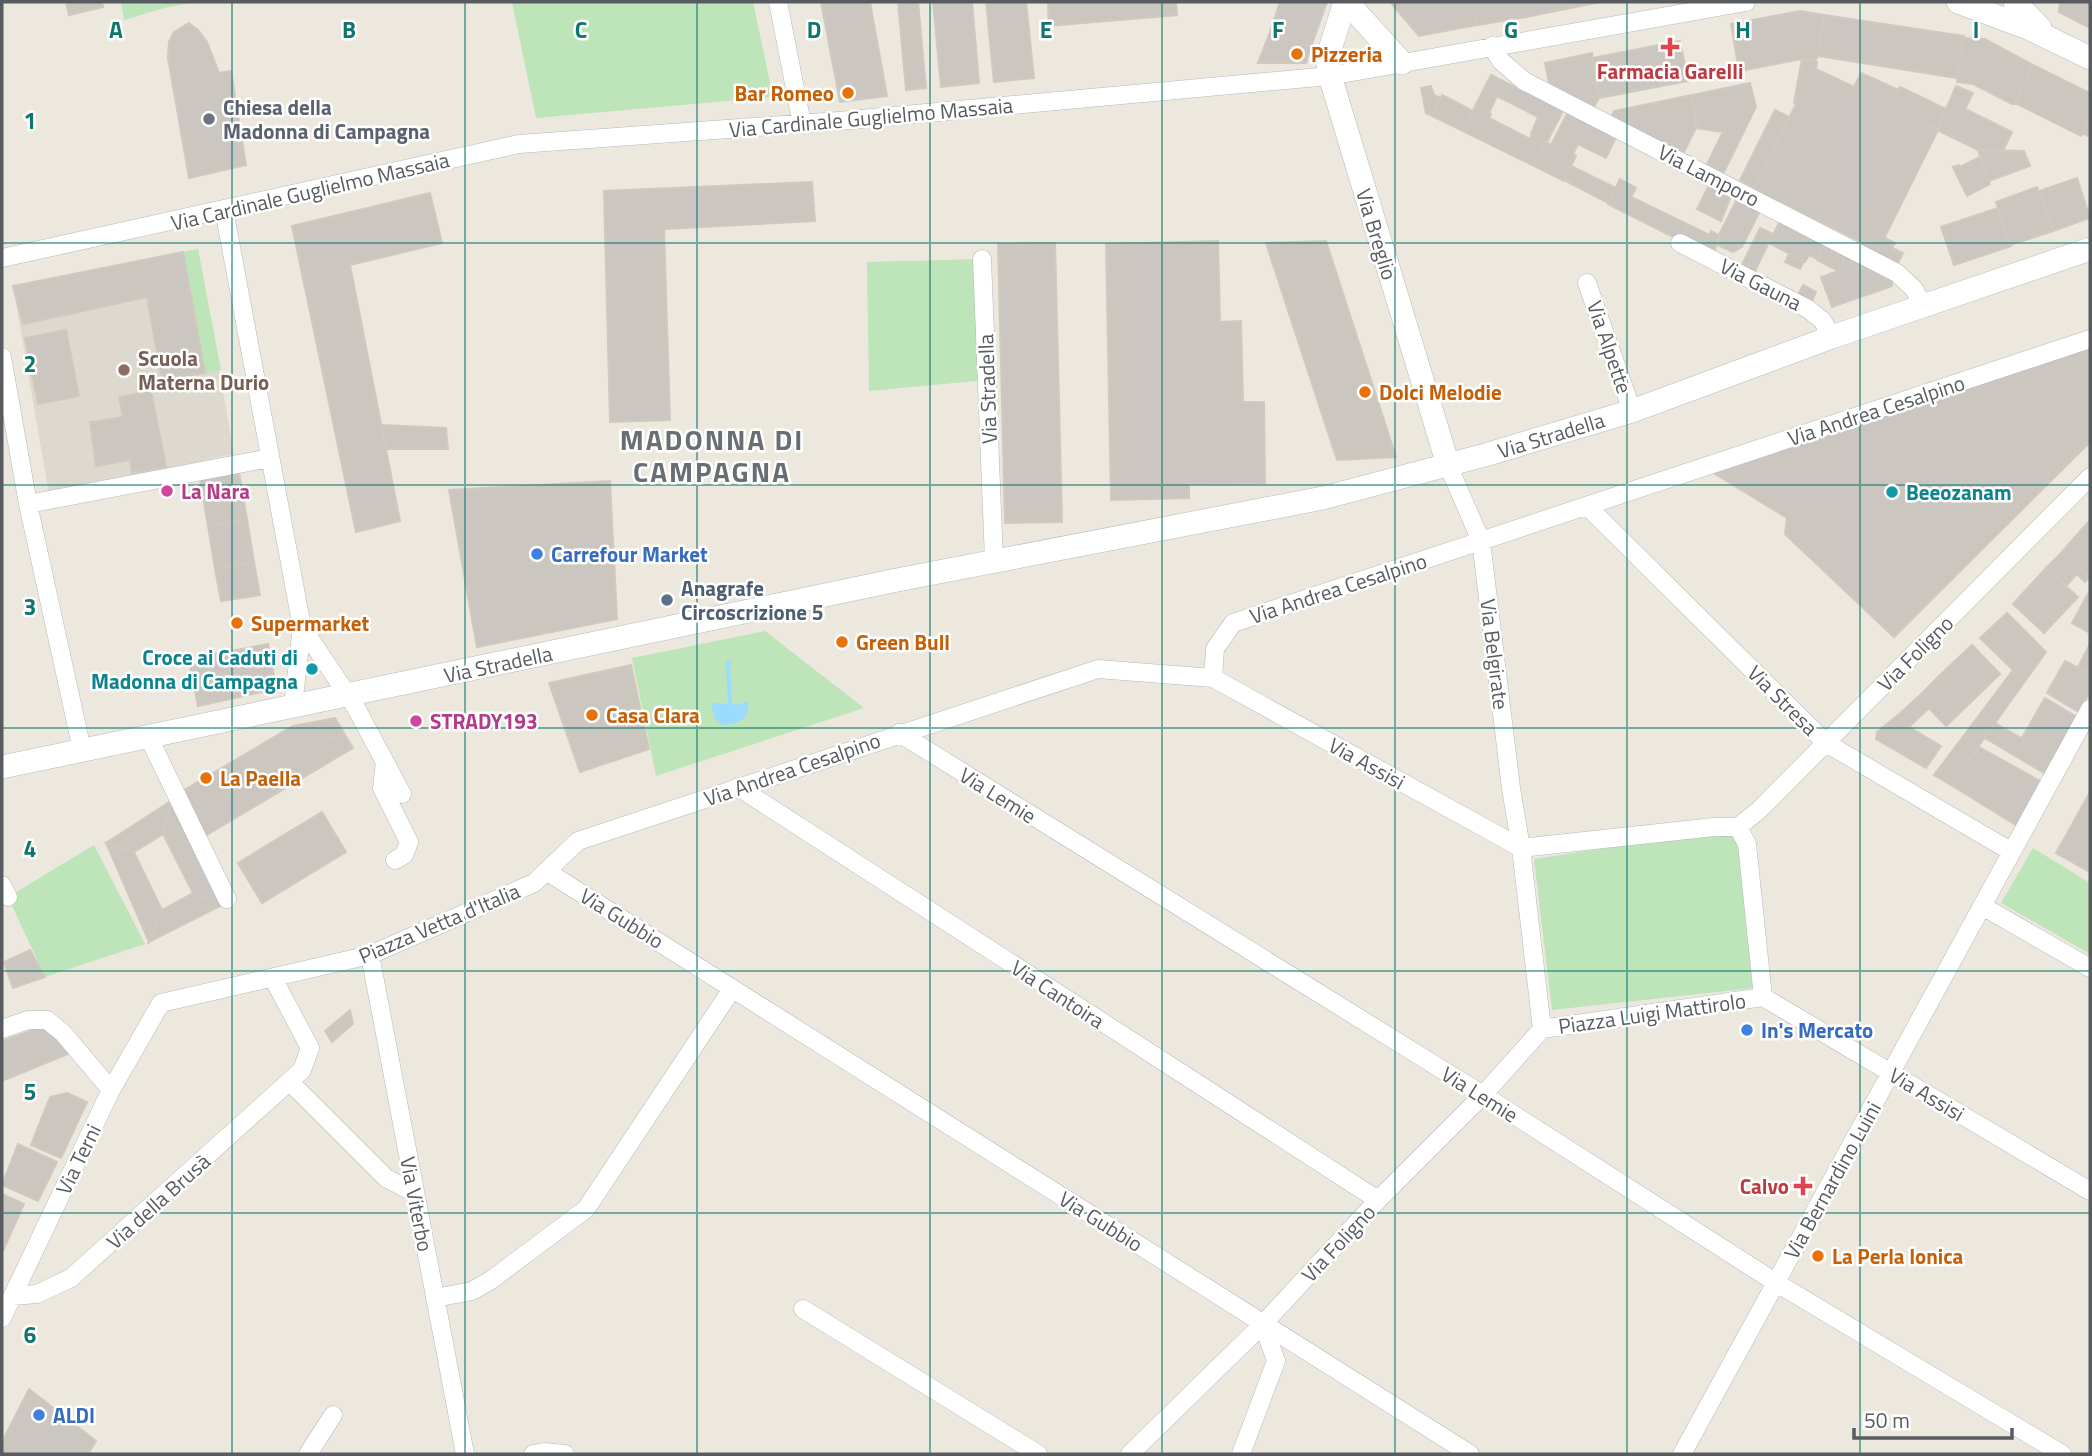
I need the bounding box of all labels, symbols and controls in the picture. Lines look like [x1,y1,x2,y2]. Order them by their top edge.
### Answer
text: A [109,12,123,47]
text: B [342,12,356,47]
text: C [575,12,587,47]
text: D [807,12,821,47]
text: E [1040,12,1052,47]
text: F [1272,12,1284,47]
text: G [1504,12,1518,47]
text: H [1735,12,1751,47]
text: I [1973,12,1979,47]
place label: Pizzeria [1311,38,1383,70]
marker: Farmacia Garelli [1662,39,1678,55]
marker: Pizzeria [1289,46,1305,62]
place label: Farmacia Garelli [1597,55,1743,87]
place label: Bar Romeo [735,77,834,109]
marker: Bar Romeo [840,85,856,101]
street label: Via Cardinale Guglielmo Massaia [728,89,1015,145]
place label: Chiesa della Madonna di Campagna [223,91,430,147]
text: 1 [24,103,36,138]
marker: Chiesa della Madonna di Campagna [201,111,217,127]
street label: Via Lamporo [1653,136,1765,214]
street label: Via Cardinale Guglielmo Massaia [168,143,453,239]
street label: Via Breglio [1348,184,1406,284]
street label: Via Gauna [1714,250,1808,319]
street label: Via Alpette [1579,296,1641,398]
street label: Via Stradella [969,333,1005,445]
place label: Scuola Materna Durio [138,342,269,398]
text: 2 [24,346,36,381]
marker: Scuola Materna Durio [116,362,132,378]
street label: Via Andrea Cesalpino [1783,366,1969,454]
place label: Dolci Melodie [1379,376,1502,408]
marker: Dolci Melodie [1357,384,1373,400]
street label: Via Stradella [1494,403,1609,466]
district label: MADONNA DI CAMPAGNA [620,418,804,493]
place label: La Nara [181,475,250,507]
place label: Beeozanam [1906,476,2012,508]
marker: La Nara [159,483,175,499]
marker: Beeozanam [1884,484,1900,500]
place label: Carrefour Market [551,538,708,570]
street label: Via Andrea Cesalpino [1245,544,1431,632]
marker: Carrefour Market [529,546,545,562]
place label: Anagrafe Circoscrizione 5 [681,572,823,628]
text: 3 [24,589,36,624]
marker: Anagrafe Circoscrizione 5 [659,592,675,608]
street label: Via Belgirate [1472,597,1518,711]
place label: Supermarket [251,607,369,639]
street label: Via Foligno [1870,608,1960,698]
marker: Supermarket [229,615,245,631]
place label: Green Bull [856,626,950,658]
marker: Green Bull [834,634,850,650]
street label: Via Stradella [441,637,556,691]
place label: Croce ai Caduti di Madonna di Campagna [91,641,298,697]
street label: Via Stresa [1740,657,1826,743]
marker: Croce ai Caduti di Madonna di Campagna [304,661,320,677]
place label: Casa Clara [606,699,700,731]
place label: STRADY193 [430,705,538,737]
marker: Casa Clara [584,707,600,723]
marker: STRADY193 [408,713,424,729]
street label: Via Andrea Cesalpino [699,724,885,814]
street label: Via Assisi [1323,729,1411,797]
street label: Via Lemie [953,759,1043,831]
place label: La Paella [220,762,301,794]
marker: La Paella [198,770,214,786]
text: 4 [24,831,36,866]
street label: Piazza Vetta d'Italia [353,874,525,971]
street label: Via Gubbio [574,880,670,956]
street label: Via Cantoira [1005,952,1112,1037]
street label: Piazza Luigi Mattirolo [1556,984,1748,1042]
place label: In's Mercato [1761,1014,1873,1046]
marker: In's Mercato [1739,1022,1755,1038]
street label: Via Lemie [1435,1058,1525,1130]
street label: Via Assisi [1883,1059,1971,1129]
text: 5 [24,1074,36,1109]
street label: Via Bernardino Luini [1775,1095,1889,1265]
street label: Via Terni [47,1118,109,1200]
street label: Via della Brusà [99,1145,217,1256]
street label: Via Viterbo [392,1154,442,1254]
place label: Calvo [1740,1170,1789,1202]
marker: Calvo [1795,1178,1811,1194]
street label: Via Gubbio [1053,1183,1149,1259]
street label: Via Foligno [1293,1197,1383,1289]
place label: La Perla Ionica [1832,1240,1964,1272]
marker: La Perla Ionica [1810,1248,1826,1264]
text: 6 [24,1317,37,1352]
scale bar [1854,1396,2011,1440]
place label: ALDI [53,1399,95,1431]
text: 50 m [1864,1404,1910,1436]
marker: ALDI [31,1407,47,1423]

